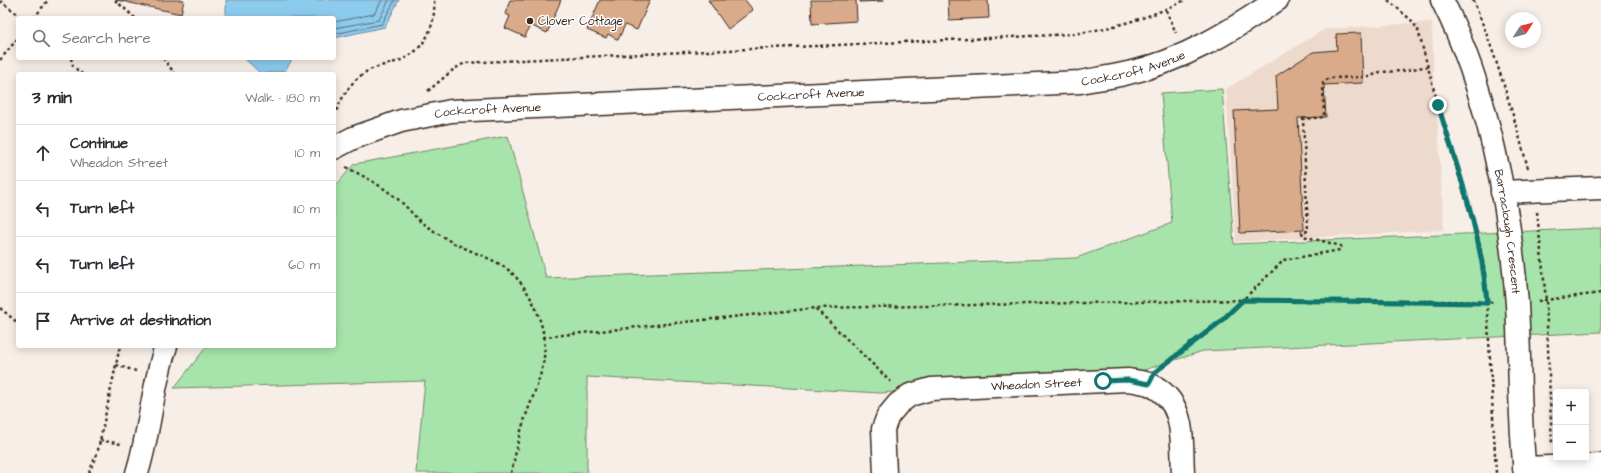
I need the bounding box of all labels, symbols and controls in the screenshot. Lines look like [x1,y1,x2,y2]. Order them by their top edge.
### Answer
north arrow [1505,12,1541,48]
place label: Clover Cottage [538,13,624,31]
search box [16,16,336,60]
marker: Clover Cottage [525,16,535,26]
icon: search [30,27,52,49]
text: Search here [62,28,151,49]
street label: Cockcroft Avenue [1080,46,1188,90]
street label: Cockcroft Avenue [757,83,866,105]
text: 3 min [32,86,72,110]
text: Walk · 180 m [245,89,320,107]
route end [1429,96,1447,114]
street label: Cockcroft Avenue [433,98,542,123]
text: Continue [70,133,128,154]
icon: ahead [32,142,54,164]
text: 10 m [295,144,320,162]
text: Wheadon Street [70,154,168,172]
street label: Barraclough Crescent [1490,168,1525,295]
icon: left [32,198,54,220]
text: Turn left [70,198,134,219]
text: 110 m [293,200,320,218]
icon: left [32,254,54,276]
text: Turn left [70,254,134,275]
text: 60 m [288,256,320,274]
icon: arrive [32,310,54,332]
text: Arrive at destination [70,310,211,331]
route start [1094,372,1112,390]
street label: Wheadon Street [991,374,1082,395]
map controls [1553,389,1589,461]
button: + [1553,389,1589,425]
button: − [1553,425,1589,461]

